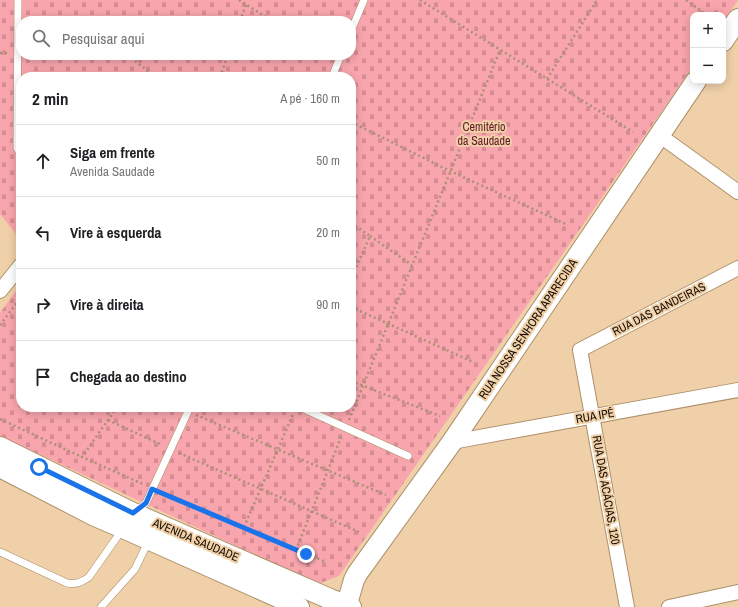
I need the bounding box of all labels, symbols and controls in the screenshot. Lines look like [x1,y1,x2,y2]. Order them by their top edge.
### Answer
map controls [690,12,726,84]
button: + [690,12,726,48]
search box [16,16,356,60]
icon: search [30,27,52,49]
text: Pesquisar aqui [62,28,145,49]
button: − [690,48,726,84]
text: 2 min [32,87,68,110]
text: A pé · 160 m [280,90,340,107]
park label: Cemitério da Saudade [457,119,511,149]
text: Siga em frente [70,142,155,163]
icon: ahead [32,150,54,172]
text: 50 m [316,152,340,169]
text: Avenida Saudade [70,163,155,180]
icon: left [32,222,54,244]
text: Vire à esquerda [70,222,161,243]
text: 20 m [316,224,340,241]
street label: RUA NOSSA SENHORA APARECIDA [475,255,581,402]
street label: RUA DAS BANDEIRAS [610,278,709,339]
icon: right [32,294,54,316]
text: Vire à direita [70,294,144,315]
text: 90 m [316,296,340,313]
icon: arrive [32,366,54,388]
text: Chegada ao destino [70,366,187,387]
street label: RUA IPÊ [574,405,616,427]
street label: RUA DAS ACÁCIAS, 120 [589,434,623,546]
route start [30,458,48,476]
street label: AVENIDA SAUDADE [149,514,242,565]
route end [297,545,315,563]

